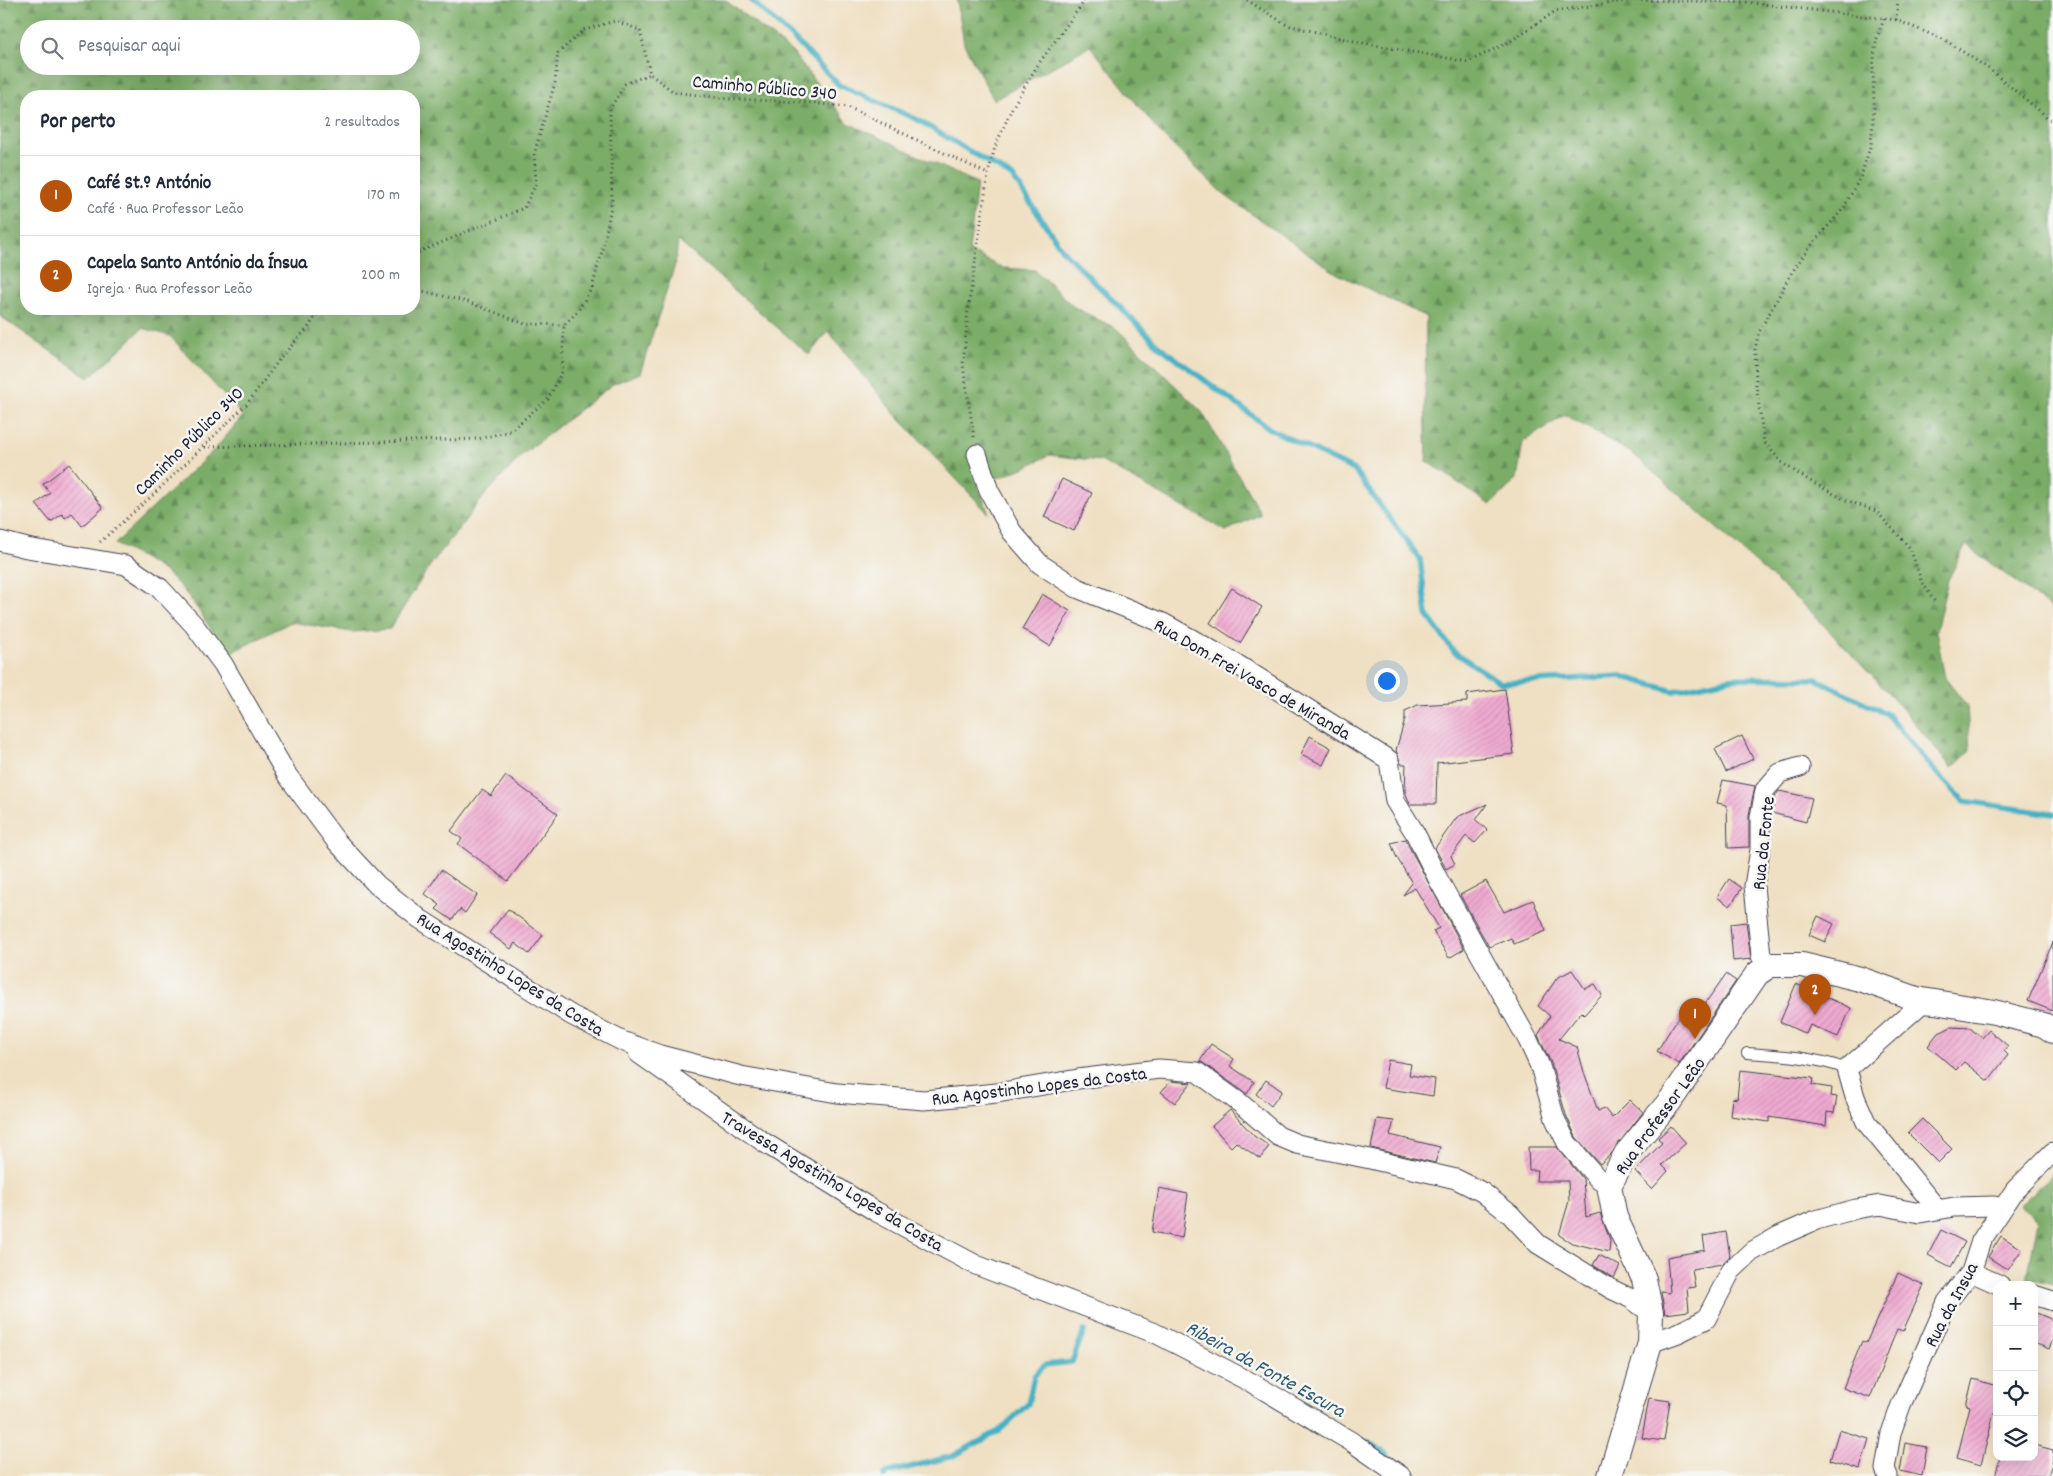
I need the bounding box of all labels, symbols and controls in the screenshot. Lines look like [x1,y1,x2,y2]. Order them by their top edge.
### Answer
search box [20,20,420,75]
icon: search [38,34,66,62]
text: Pesquisar aqui [78,34,180,61]
street label: Caminho Público 340 [691,70,838,109]
text: Por perto [40,108,115,138]
text: 2 resultados [324,111,400,134]
text: Café St.º António [87,171,211,198]
text: 1 [54,184,58,207]
text: 170 m [367,184,400,207]
text: Café · Rua Professor Leão [87,198,244,221]
text: Capela Santo António da Ínsua [87,251,307,278]
text: 2 [53,264,60,287]
text: 200 m [361,264,400,287]
text: Igreja · Rua Professor Leão [87,278,252,301]
street label: Caminho Público 340 [130,382,251,503]
street label: Rua Dom Frei Vasco de Miranda [1148,613,1356,749]
your location [1374,668,1400,694]
street label: Rua da Fonte [1747,795,1784,892]
street label: Rua Agostinho Lopes da Costa [410,907,609,1045]
pin: 2 [1799,974,1831,1015]
pin: 1 [1679,998,1711,1039]
street label: Rua Professor Leão [1610,1053,1714,1182]
street label: Rua Agostinho Lopes da Costa [930,1062,1149,1115]
street label: Travessa Agostinho Lopes da Costa [715,1106,948,1261]
street label: Rua da Insua [1919,1257,1987,1353]
map controls [1993,1281,2038,1461]
button: + [1993,1281,2038,1326]
water label: Ribeira da Fonte Escura [1180,1315,1351,1427]
button: − [1993,1326,2038,1371]
button: locate [1993,1371,2038,1416]
button: layers [1993,1416,2038,1461]

